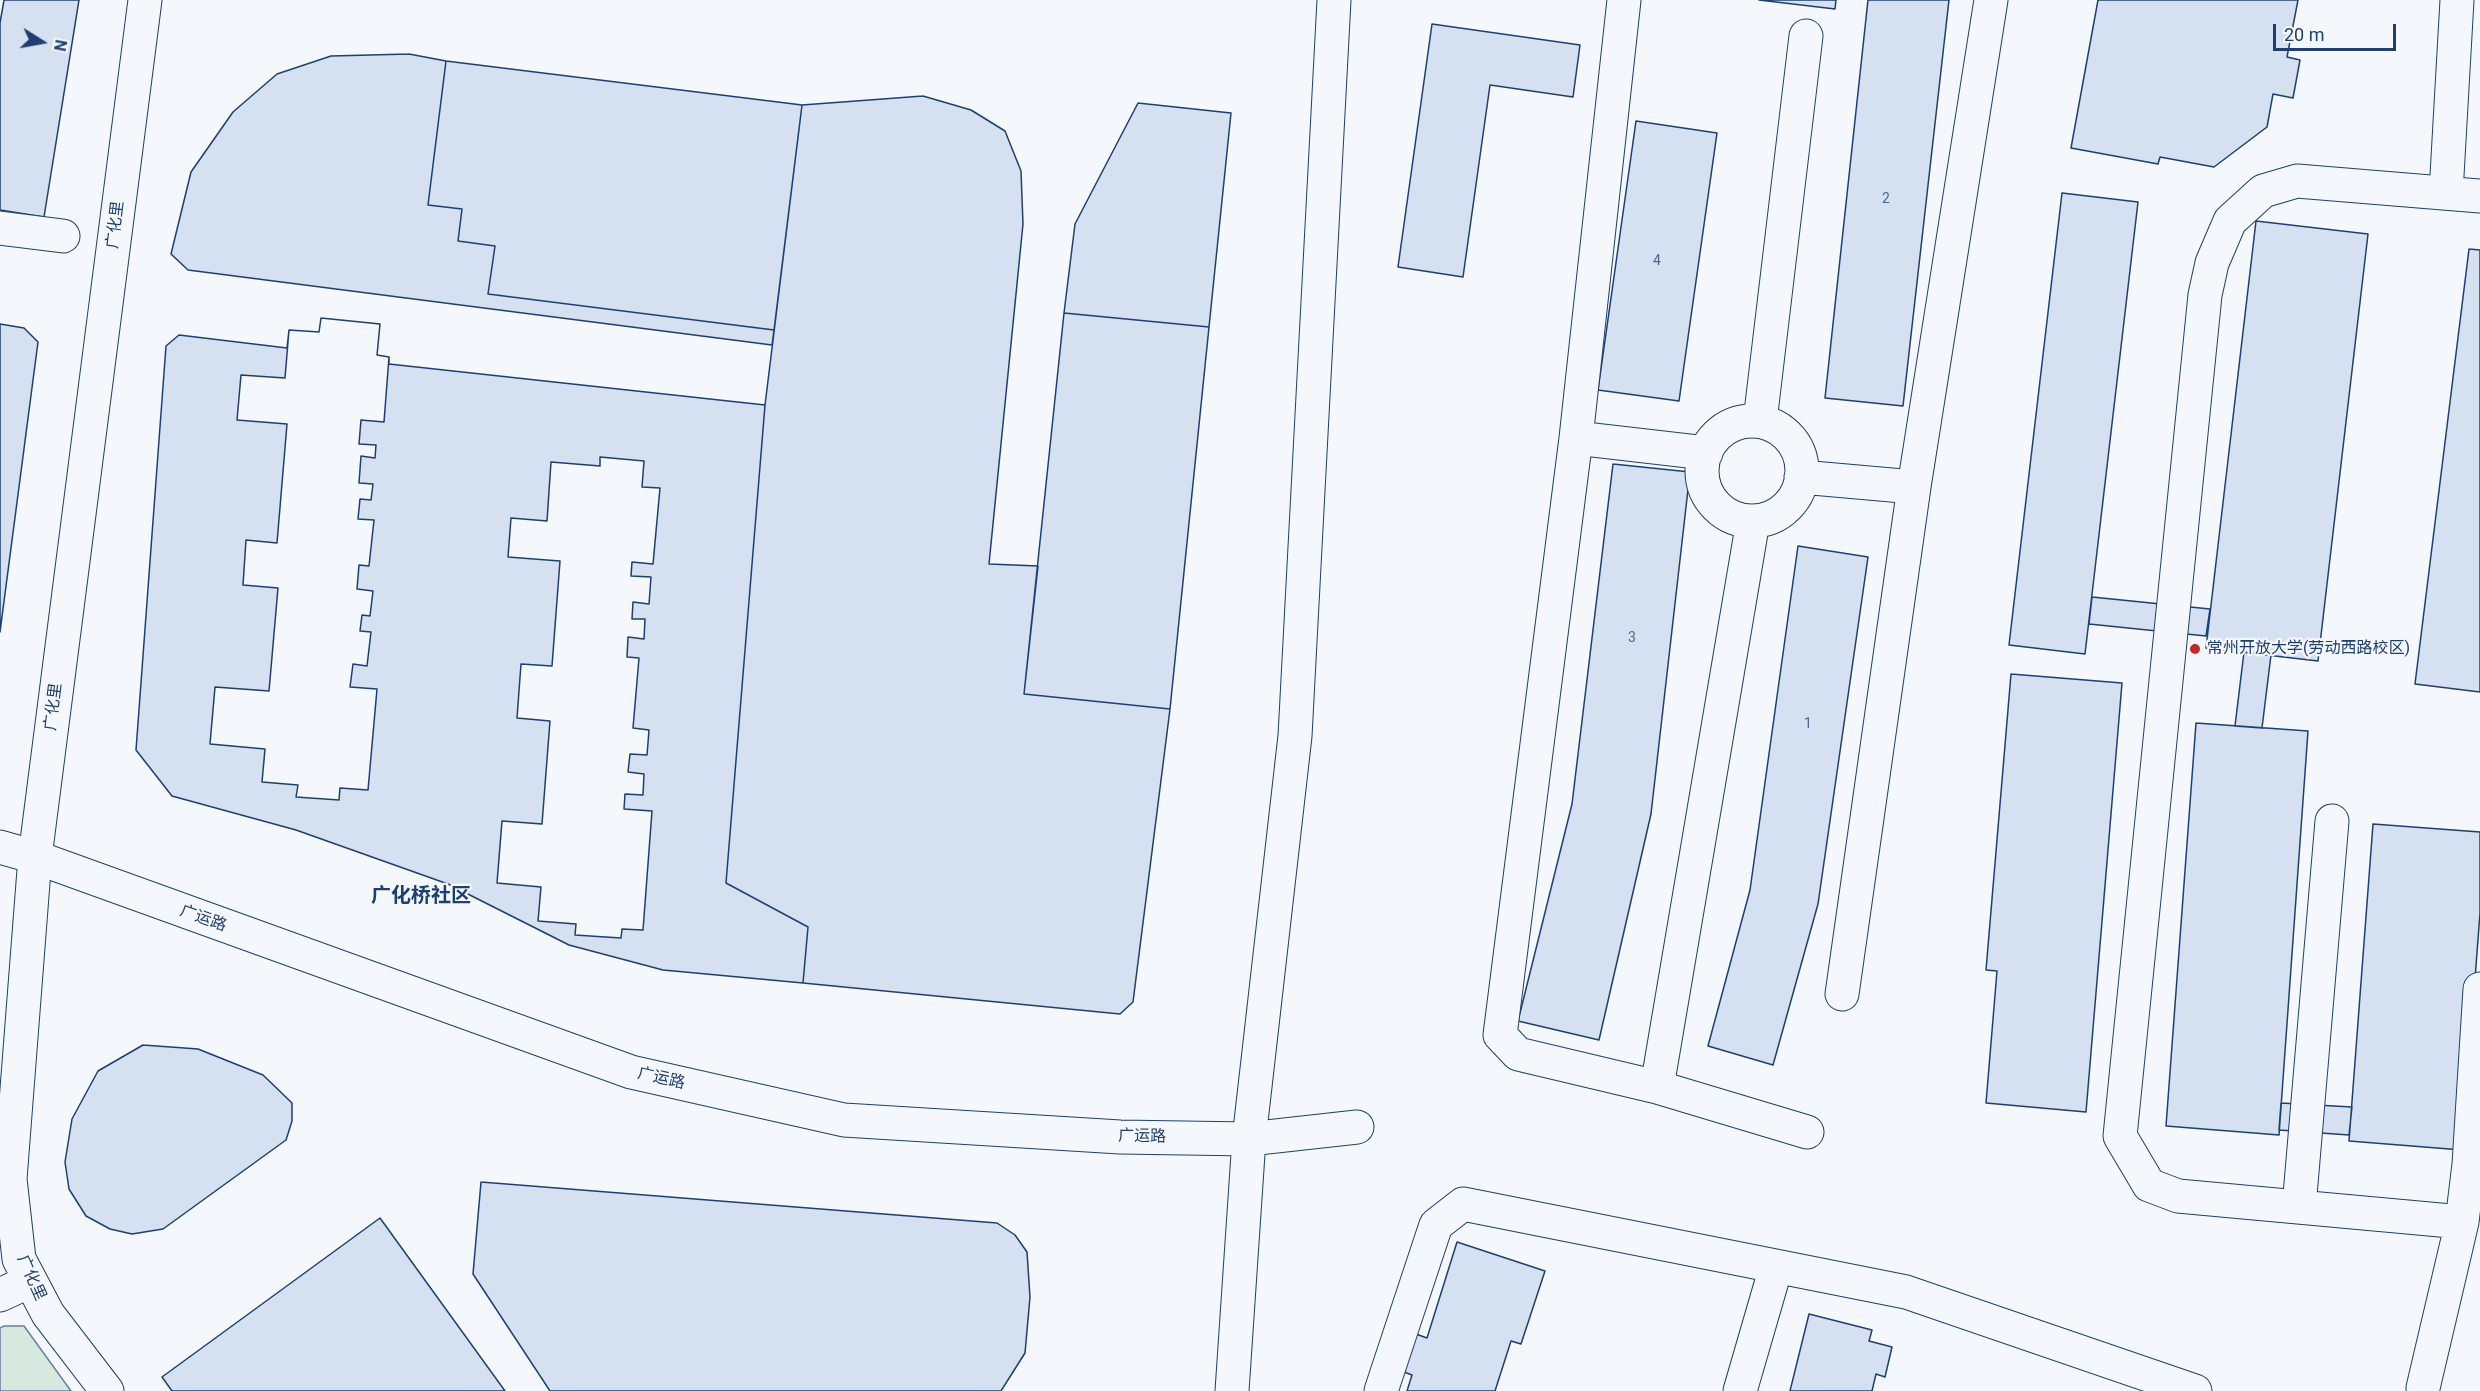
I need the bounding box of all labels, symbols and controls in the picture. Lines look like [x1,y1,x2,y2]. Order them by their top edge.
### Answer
north arrow [12,12,72,72]
scale bar [2276,12,2399,50]
text: 20 m [2284,24,2324,45]
text: N [50,38,71,53]
house number: 2 [1882,191,1890,207]
street label: 广化里 [104,200,128,250]
house number: 4 [1653,253,1661,269]
house number: 3 [1628,630,1636,646]
place label: 常州开放大学(劳动西路校区) [2207,639,2410,659]
marker: 常州开放大学(劳动西路校区) [2188,642,2202,656]
street label: 广化里 [42,682,66,732]
house number: 1 [1804,716,1812,732]
district label: 广化桥社区 [371,885,471,909]
street label: 广运路 [177,902,229,936]
street label: 广运路 [635,1064,687,1094]
street label: 广运路 [1118,1127,1166,1147]
street label: 广化里 [12,1252,50,1304]

